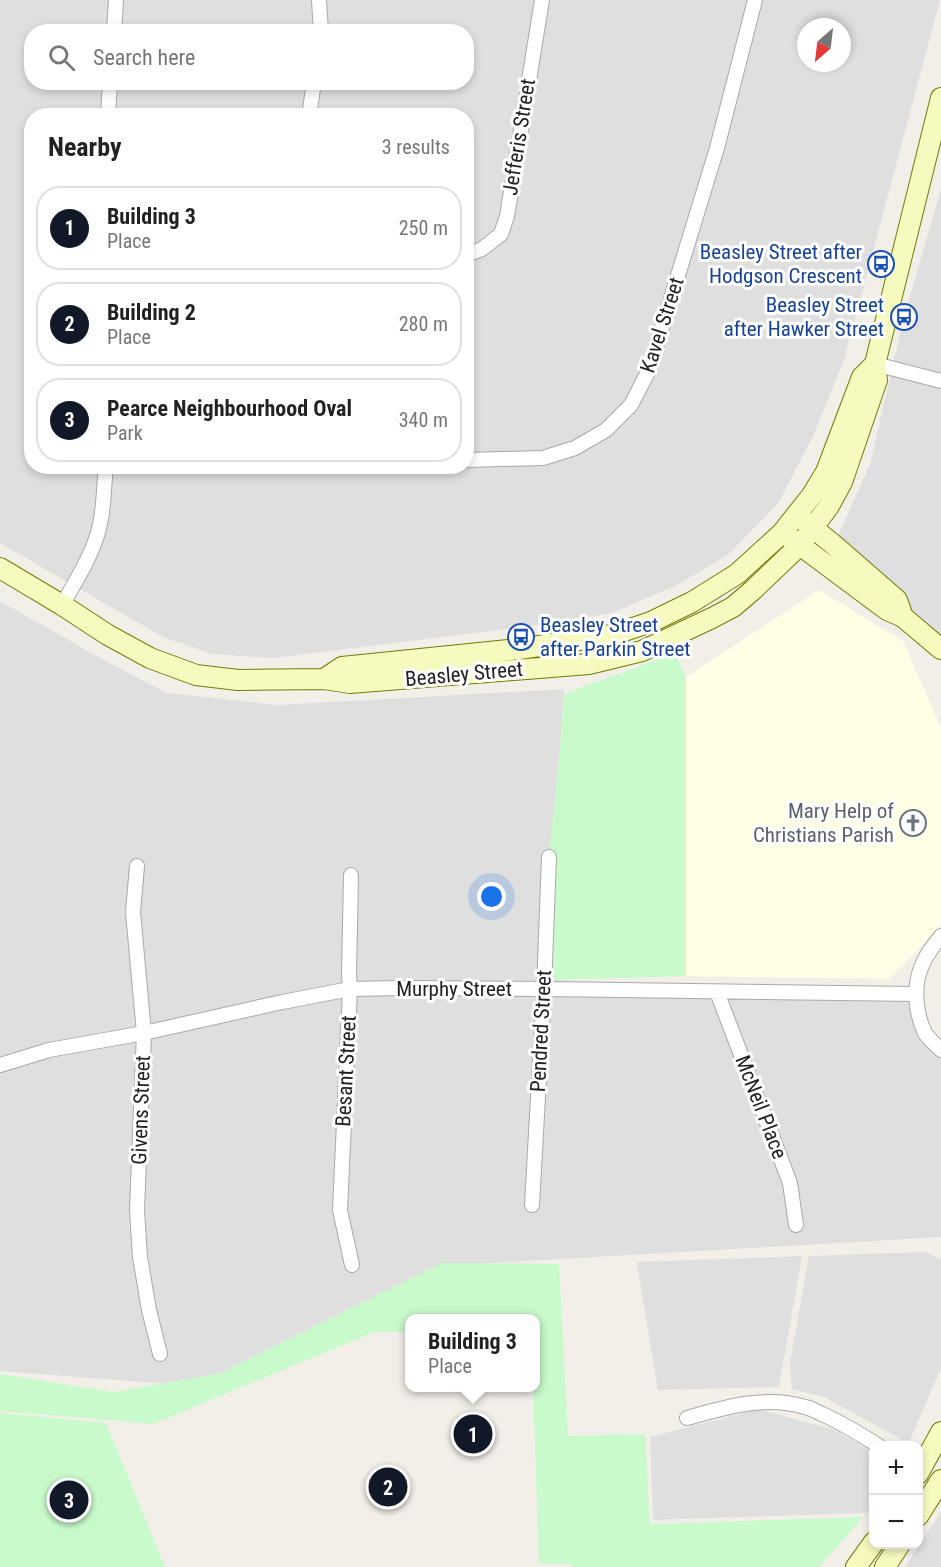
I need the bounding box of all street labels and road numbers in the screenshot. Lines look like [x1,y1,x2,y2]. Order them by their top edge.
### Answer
street label: Jefferis Street [498,77,540,197]
street label: Kavel Street [635,274,689,376]
street label: Beasley Street [404,657,524,691]
street label: Pendred Street [526,969,556,1093]
street label: Murphy Street [396,977,512,1001]
street label: Besant Street [331,1015,361,1127]
street label: McNeil Place [730,1052,792,1162]
street label: Givens Street [127,1055,155,1165]

